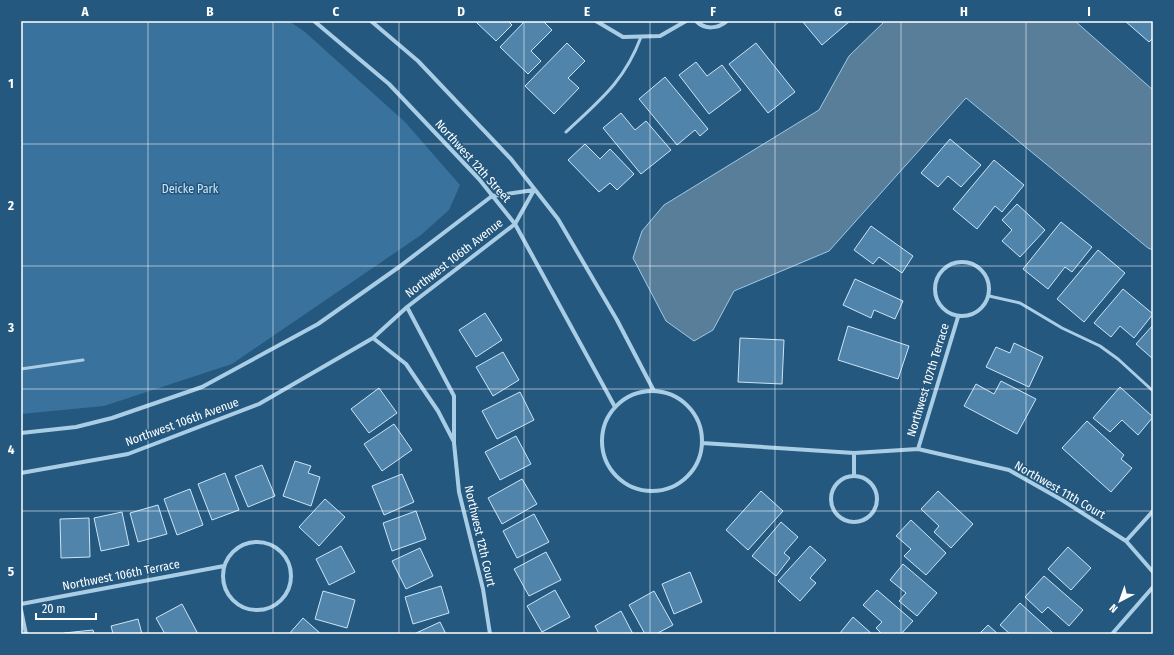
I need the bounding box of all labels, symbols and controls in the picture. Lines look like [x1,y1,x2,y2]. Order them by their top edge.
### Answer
text: A [80,4,89,19]
text: B [206,4,214,19]
text: C [333,4,340,19]
text: D [457,4,465,19]
text: E [584,4,590,19]
text: F [710,4,716,19]
text: G [834,4,842,19]
text: H [960,4,968,19]
text: I [1087,4,1091,19]
text: 1 [8,76,14,91]
street label: Northwest 12th Street [432,117,514,205]
park label: Deicke Park [162,182,219,196]
text: 2 [7,198,14,213]
street label: Northwest 106th Avenue [403,216,506,300]
text: 3 [7,320,14,335]
street label: Northwest 107th Terrace [904,322,952,438]
street label: Northwest 106th Avenue [123,395,241,449]
text: 4 [8,442,15,457]
street label: Northwest 11th Court [1012,458,1108,522]
street label: Northwest 12th Court [462,484,498,588]
street label: Northwest 106th Terrace [61,557,181,593]
text: 5 [8,564,14,579]
north arrow [1100,581,1140,621]
scale bar [36,595,96,621]
text: N [1107,601,1121,615]
text: 20 m [42,602,66,616]

